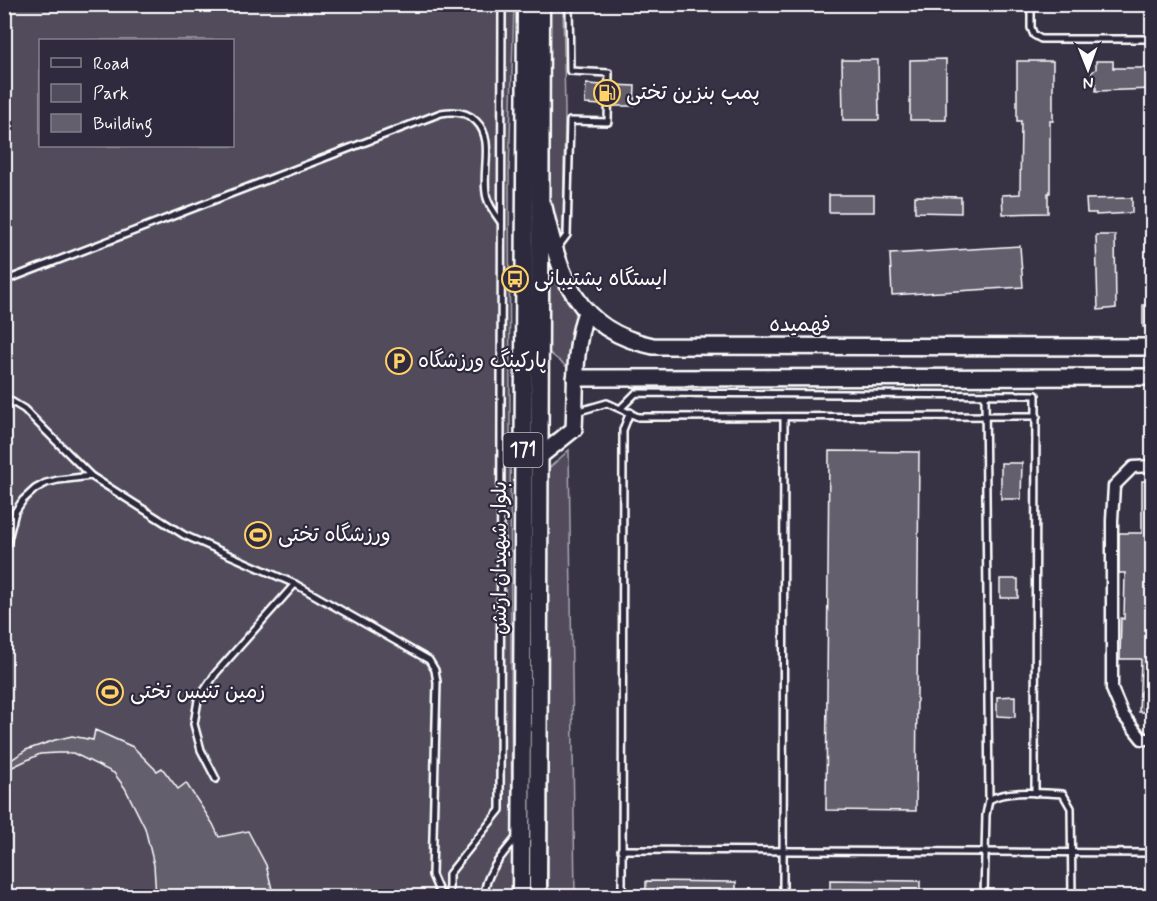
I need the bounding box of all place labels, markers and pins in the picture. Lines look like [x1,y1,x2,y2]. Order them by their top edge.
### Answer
fuel station icon: پمپ بنزین تختی [592,78,622,108]
place label: پمپ بنزین تختی [626,79,760,107]
bus stop icon: ایستگاه پشتیبانی [500,264,530,294]
place label: ایستگاه پشتیبانی [534,265,667,293]
parking icon: پارکینگ ورزشگاه [384,346,414,376]
place label: پارکینگ ورزشگاه [418,347,547,375]
sports icon: ورزشگاه تختی [243,520,273,550]
place label: ورزشگاه تختی [278,521,391,549]
sports icon: زمین تنیس تختی [95,677,125,707]
place label: زمین تنیس تختی [130,678,266,706]

